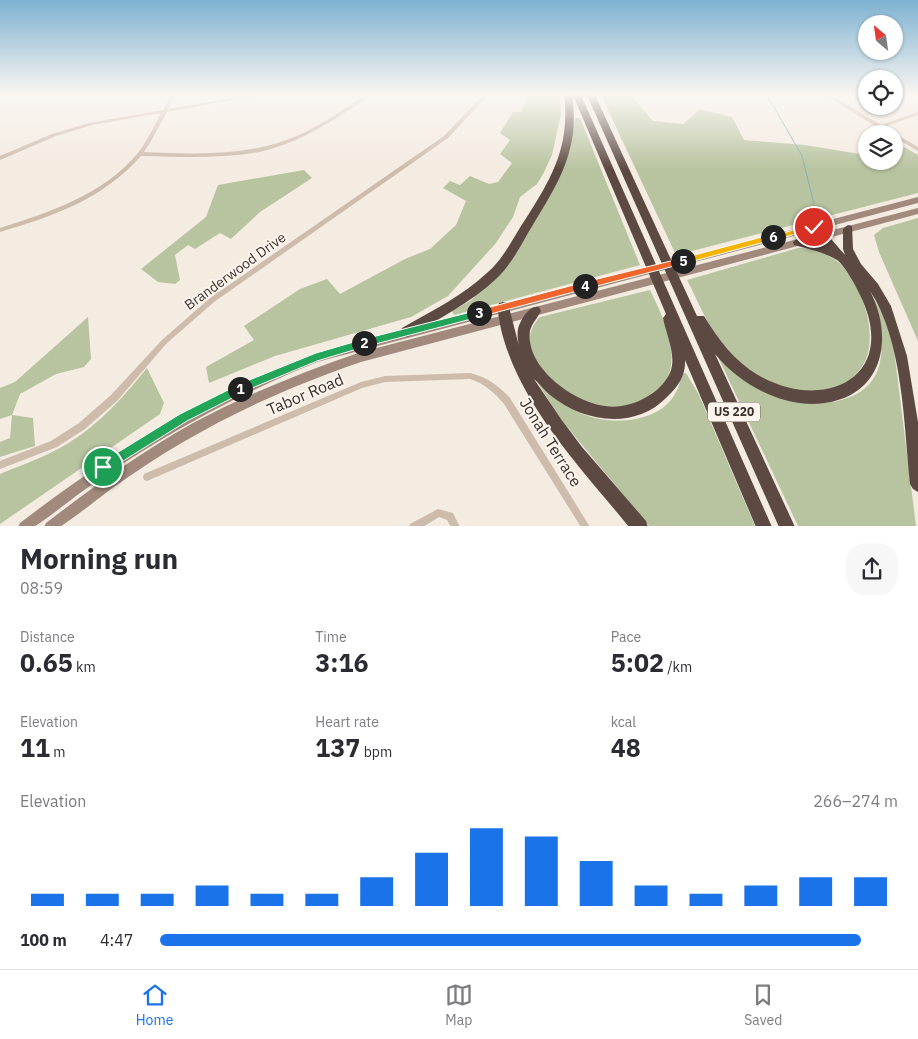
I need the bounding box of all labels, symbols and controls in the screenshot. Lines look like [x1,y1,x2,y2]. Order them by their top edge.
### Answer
north arrow [858,15,902,60]
map controls [858,15,903,170]
button: locate [858,70,903,115]
button: layers [858,125,903,170]
pin [793,206,835,248]
icon: check [800,213,828,241]
pin: 6 [760,224,786,250]
street label: Branderwood Drive [181,228,289,314]
text: 6 [769,228,778,246]
pin: 5 [670,248,696,274]
text: 5 [679,252,688,270]
pin: 4 [572,274,598,298]
text: 4 [581,277,590,295]
pin: 3 [466,300,492,326]
text: 3 [475,304,484,322]
pin: 2 [352,330,376,356]
text: 2 [360,334,369,352]
street label: Tabor Road [264,369,346,419]
pin: 1 [228,376,252,402]
text: 1 [236,380,245,398]
street label: Jonah Terrace [516,394,586,491]
road number: US 220 [708,402,760,422]
pin [82,446,124,488]
icon: arrive [89,453,117,481]
text: Morning run [20,540,178,577]
button: share [846,543,898,595]
text: 08:59 [20,578,63,598]
text: Distance [20,628,75,646]
text: Time [315,628,347,646]
text: Pace [611,628,641,646]
text: 0.65 [20,646,73,679]
text: 3:16 [315,646,369,679]
text: 5:02 [611,646,664,679]
text: km [73,658,96,676]
text: /km [664,658,692,676]
text: Elevation [20,713,78,731]
text: Heart rate [315,713,379,731]
text: kcal [611,713,636,731]
text: 11 [20,731,50,764]
text: 137 [315,731,360,764]
text: 48 [611,731,641,764]
text: m [50,743,66,761]
text: bpm [360,743,392,761]
text: Elevation [20,791,86,811]
text: 266–274 m [813,791,898,811]
text: 100 m [20,930,67,950]
text: 4:47 [100,930,133,950]
tab: Home [136,981,173,1029]
tab: Map [445,981,473,1029]
tab: Saved [744,981,782,1029]

